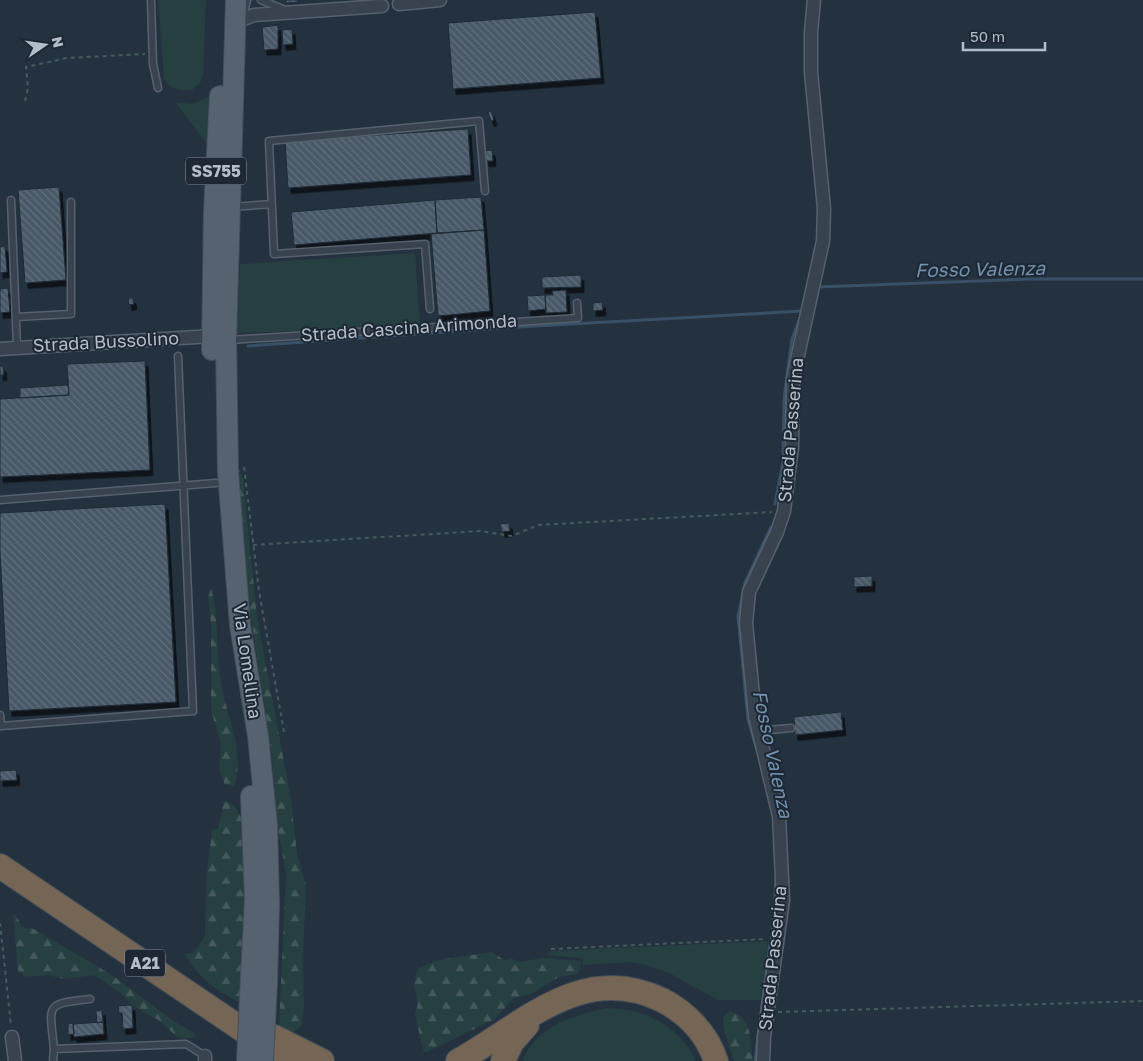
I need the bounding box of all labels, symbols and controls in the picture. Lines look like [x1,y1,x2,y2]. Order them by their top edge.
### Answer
north arrow [20,20,70,70]
scale bar [963,20,1046,52]
text: 50 m [970,27,1005,45]
text: N [49,35,68,49]
road number: SS755 [186,158,246,185]
water label: Fosso Valenza [915,256,1047,281]
street label: Strada Cascina Arimonda [300,308,518,346]
street label: Strada Bussolino [32,326,180,356]
street label: Strada Passerina [773,356,807,503]
street label: Via Lomellina [229,602,267,720]
water label: Fosso Valenza [749,688,799,821]
street label: Strada Passerina [753,884,791,1031]
road number: A21 [125,950,165,976]

